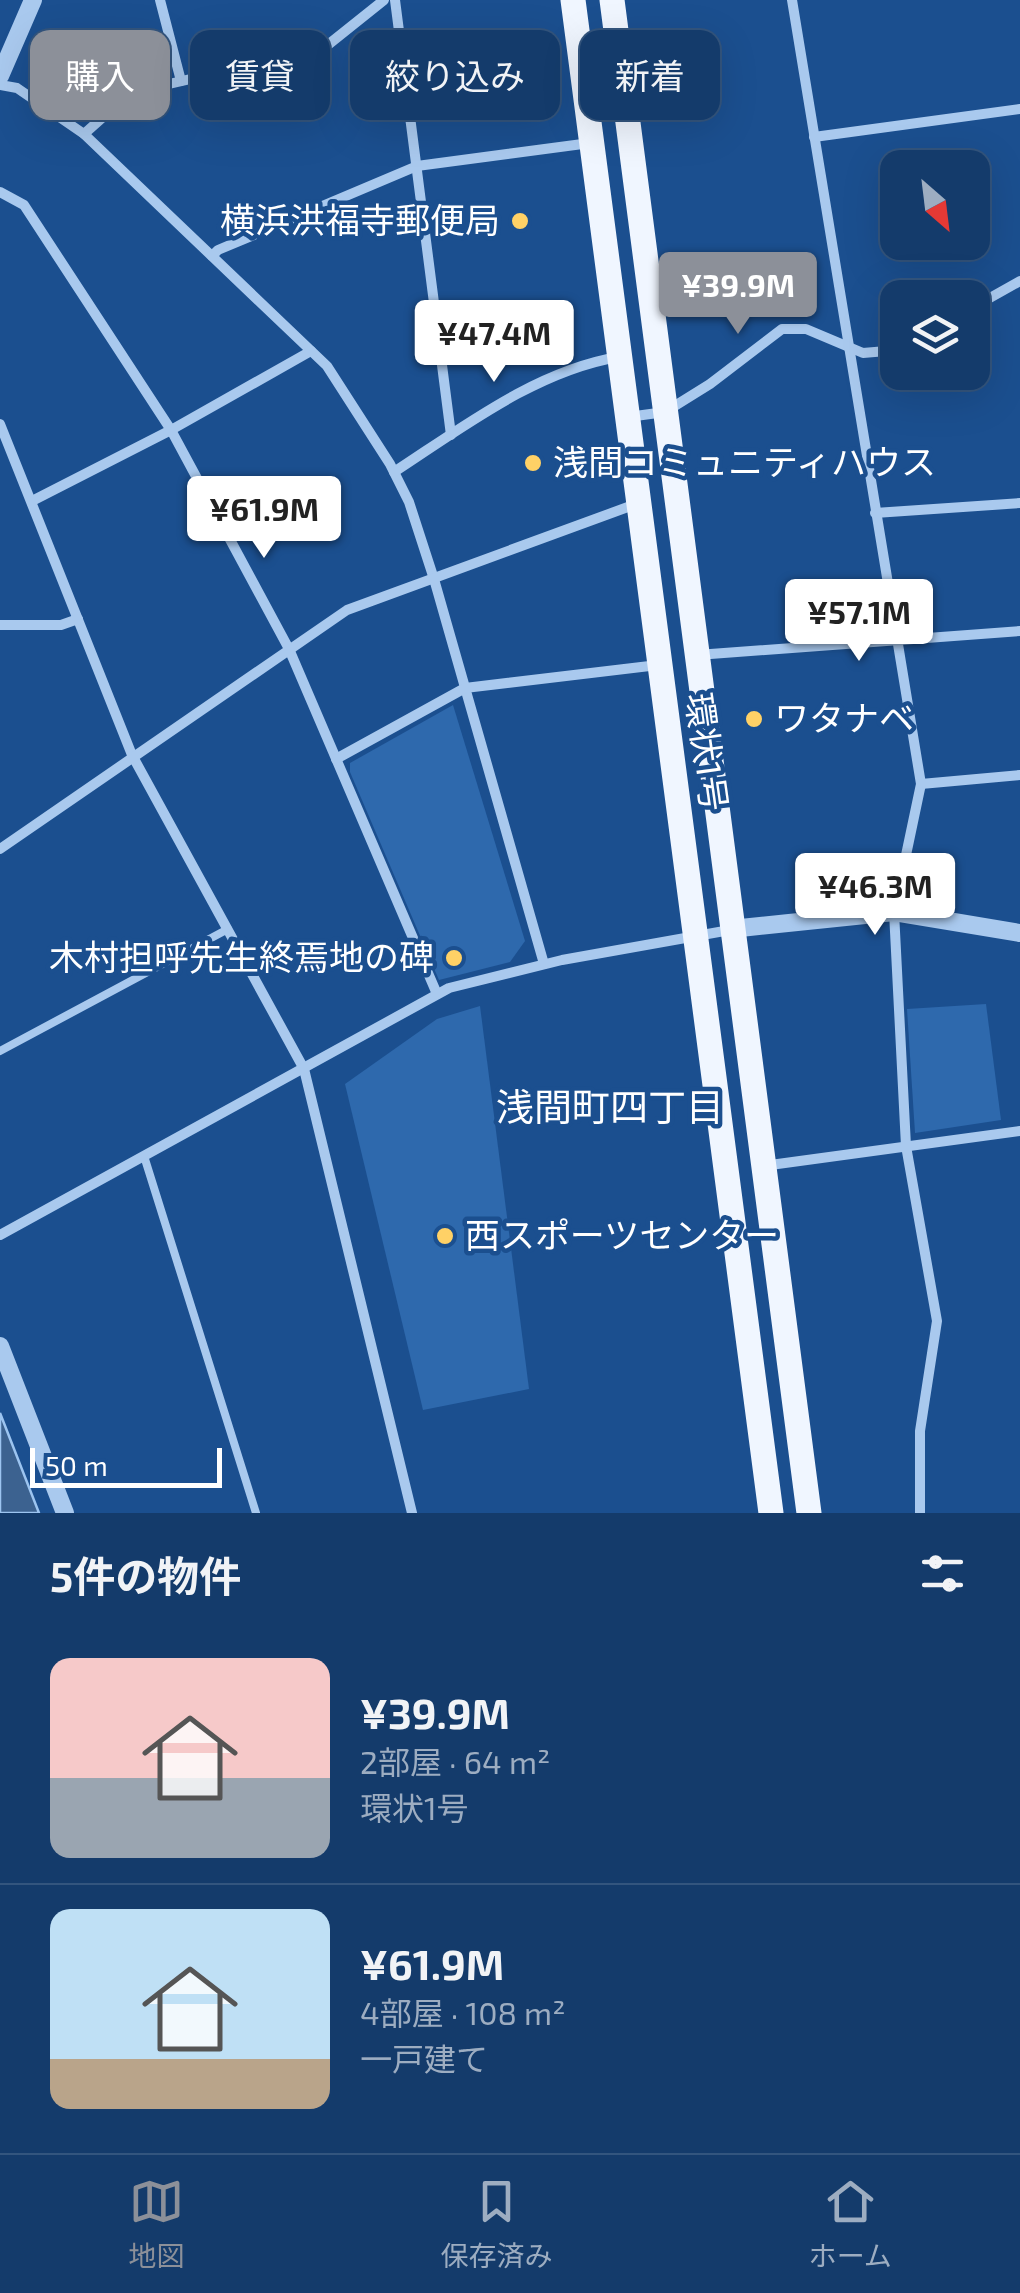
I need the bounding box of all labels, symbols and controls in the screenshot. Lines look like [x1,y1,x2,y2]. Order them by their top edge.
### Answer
chip: 購入 [30,30,170,120]
chip: 賃貸 [190,30,330,120]
chip: 絞り込み [350,30,560,120]
chip: 新着 [580,30,720,120]
north arrow [880,150,990,260]
map controls [880,150,990,390]
place label: 横浜洪福寺郵便局 [220,198,500,240]
marker: 横浜洪福寺郵便局 [509,210,531,232]
pin: ¥39.9M [657,252,819,337]
text: ¥39.9M [681,265,795,303]
button: layers [880,280,990,390]
pin: ¥47.4M [413,300,575,385]
text: ¥47.4M [437,313,551,351]
place label: 浅間コミュニティハウス [553,440,936,482]
marker: 浅間コミュニティハウス [522,452,544,474]
pin: ¥61.9M [183,476,345,561]
text: ¥61.9M [209,489,319,527]
pin: ¥57.1M [778,579,940,664]
text: ¥57.1M [807,592,911,630]
street label: 環状1号 [679,690,737,814]
place label: ワタナベ [774,696,914,738]
marker: ワタナベ [743,708,765,730]
pin: ¥46.3M [794,853,956,938]
text: ¥46.3M [817,866,933,904]
place label: 木村担呼先生終焉地の碑 [49,935,434,977]
marker: 木村担呼先生終焉地の碑 [443,947,465,969]
district label: 浅間町四丁目 [496,1083,724,1129]
place label: 西スポーツセンター [465,1213,779,1255]
marker: 西スポーツセンター [434,1225,456,1247]
scale bar [30,1443,222,1488]
text: 50 m [45,1448,108,1482]
icon: filters [915,1546,970,1601]
text: 5件の物件 [50,1550,241,1600]
text: ¥39.9M [360,1687,510,1737]
icon: home [130,1698,250,1818]
text: 2部屋 · 64 m² [360,1742,550,1780]
text: 環状1号 [360,1788,469,1826]
text: ¥61.9M [360,1938,504,1988]
icon: home [130,1949,250,2069]
text: 4部屋 · 108 m² [360,1993,565,2031]
text: 一戸建て [360,2039,488,2077]
tab: 地図 [128,2174,184,2274]
tab: 保存済み [440,2174,552,2274]
tab: ホーム [809,2174,892,2274]

